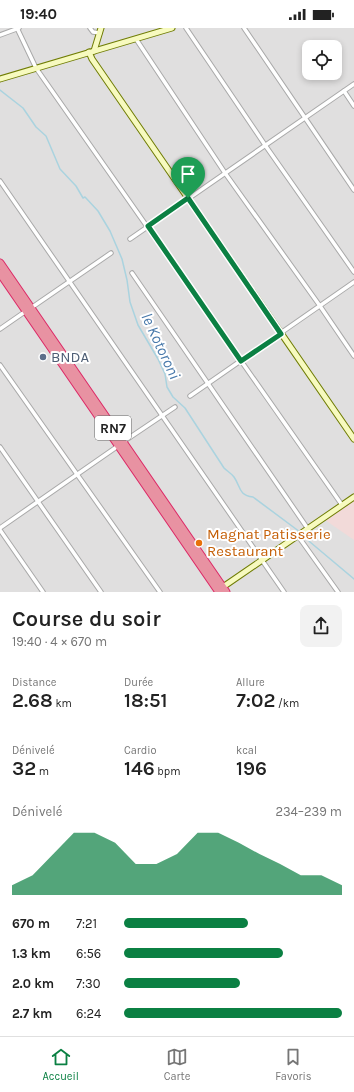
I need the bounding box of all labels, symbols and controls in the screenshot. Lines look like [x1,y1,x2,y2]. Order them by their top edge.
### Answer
text: 19:40 [20,5,57,23]
map controls [302,40,342,80]
button: locate [302,40,342,80]
pin [171,157,205,198]
icon: arrive [177,163,199,185]
water label: le Kotoroni [137,310,185,382]
place label: BNDA [51,348,89,366]
marker: BNDA [38,352,48,362]
road number: RN7 [95,416,131,440]
place label: Magnat Patisserie Restaurant [207,525,331,560]
marker: Magnat Patisserie Restaurant [194,538,204,548]
button: share [300,605,342,647]
text: Course du soir [12,606,161,632]
text: 19:40 · 4 × 670 m [12,634,107,649]
text: Distance [12,676,56,689]
text: Durée [124,676,153,689]
text: Allure [236,676,265,689]
text: 2.68 [12,689,53,712]
text: 18:51 [124,689,167,712]
text: 7:02 [236,689,275,712]
text: km [53,697,72,710]
text: /km [275,697,299,710]
text: Dénivelé [12,744,55,757]
text: Cardio [124,744,157,757]
text: kcal [236,744,257,757]
text: 32 [12,757,36,780]
text: 146 [124,757,155,780]
text: 196 [236,757,267,780]
text: m [36,765,49,778]
text: bpm [155,765,181,778]
text: Dénivelé [12,804,63,819]
text: 234–239 m [275,804,342,819]
text: 670 m [12,916,50,931]
text: 7:21 [76,916,97,931]
text: 1.3 km [12,946,51,961]
text: 6:56 [76,946,101,961]
text: 2.0 km [12,976,54,991]
text: 7:30 [76,976,101,991]
text: 2.7 km [12,1006,52,1021]
text: 6:24 [76,1006,101,1021]
tab: Accueil [42,1046,79,1083]
tab: Carte [164,1046,190,1083]
tab: Favoris [275,1046,312,1083]

